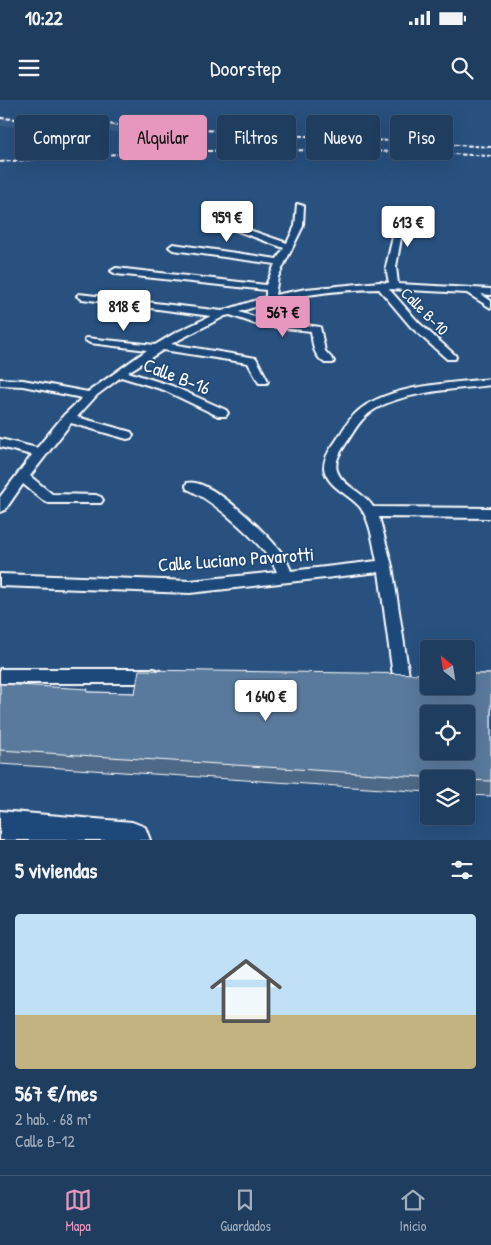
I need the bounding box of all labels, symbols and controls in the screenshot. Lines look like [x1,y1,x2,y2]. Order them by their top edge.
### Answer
text: 10:22 [25,5,63,31]
text: Doorstep [210,53,281,83]
icon: menu [15,54,43,82]
icon: search [448,54,476,82]
chip: Comprar [15,115,109,160]
chip: Alquilar [119,115,207,160]
chip: Filtros [217,115,296,160]
chip: Nuevo [306,115,380,160]
chip: Piso [390,115,453,160]
pin: 959 € [192,200,262,243]
text: 959 € [212,206,242,228]
pin: 613 € [373,206,443,248]
text: 613 € [393,211,423,233]
street label: Calle B-10 [396,282,454,340]
pin: 818 € [89,290,159,332]
text: 818 € [108,295,140,317]
pin: 567 € [248,296,318,338]
text: 567 € [267,301,299,323]
street label: Calle B-16 [140,351,214,401]
street label: Calle Luciano Pavarotti [157,541,315,577]
north arrow [420,640,475,695]
map controls [420,640,475,825]
pin: 1 640 € [220,680,312,722]
text: 1 640 € [246,685,286,707]
button: locate [420,705,475,760]
button: layers [420,770,475,825]
text: 5 viviendas [15,856,97,885]
icon: filters [448,856,476,884]
icon: home [201,946,291,1036]
text: 567 €/mes [15,1079,97,1108]
text: 2 hab. · 68 m² [15,1108,91,1130]
text: Calle B-12 [15,1130,75,1152]
tab: Mapa [64,1186,92,1235]
tab: Guardados [220,1186,271,1235]
tab: Inicio [399,1186,427,1235]

